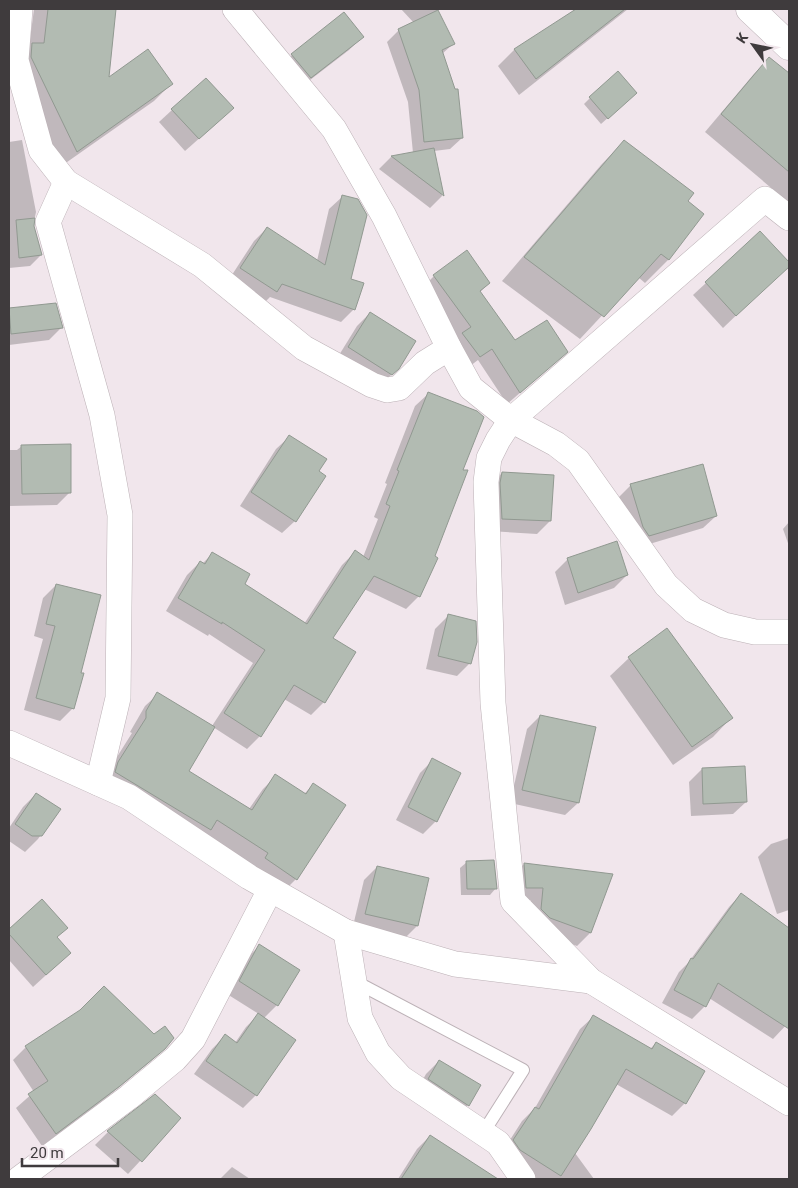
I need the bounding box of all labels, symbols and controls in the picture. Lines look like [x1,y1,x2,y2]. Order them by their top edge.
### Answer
north arrow [728,20,778,70]
text: K [733,30,751,46]
scale bar [22,1136,119,1168]
text: 20 m [30,1144,64,1162]

